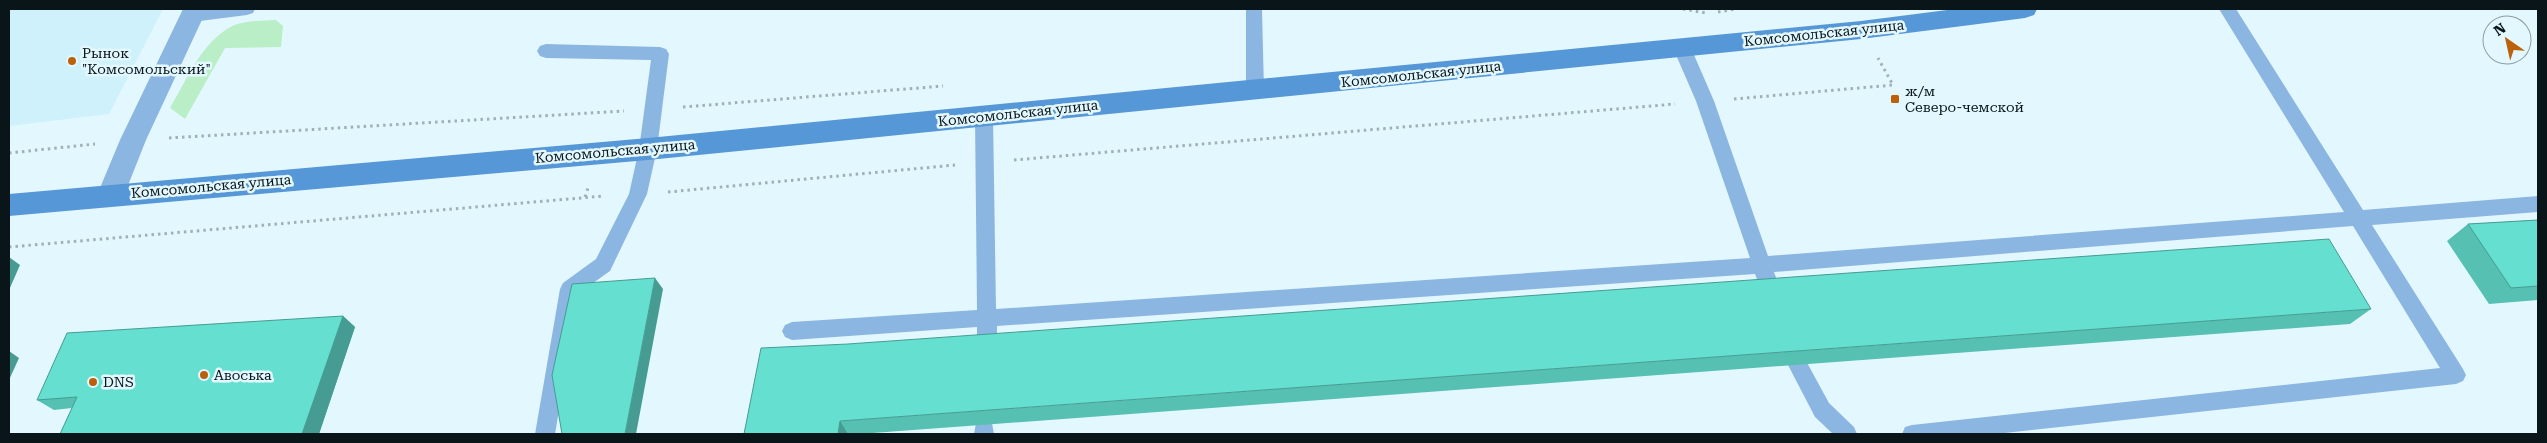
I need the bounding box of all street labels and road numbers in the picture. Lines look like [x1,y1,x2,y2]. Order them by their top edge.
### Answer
street label: Комсомольская улица [1743,17,1905,49]
street label: Комсомольская улица [1340,58,1502,90]
street label: Комсомольская улица [937,97,1099,129]
street label: Комсомольская улица [534,136,696,166]
street label: Комсомольская улица [130,171,292,201]

